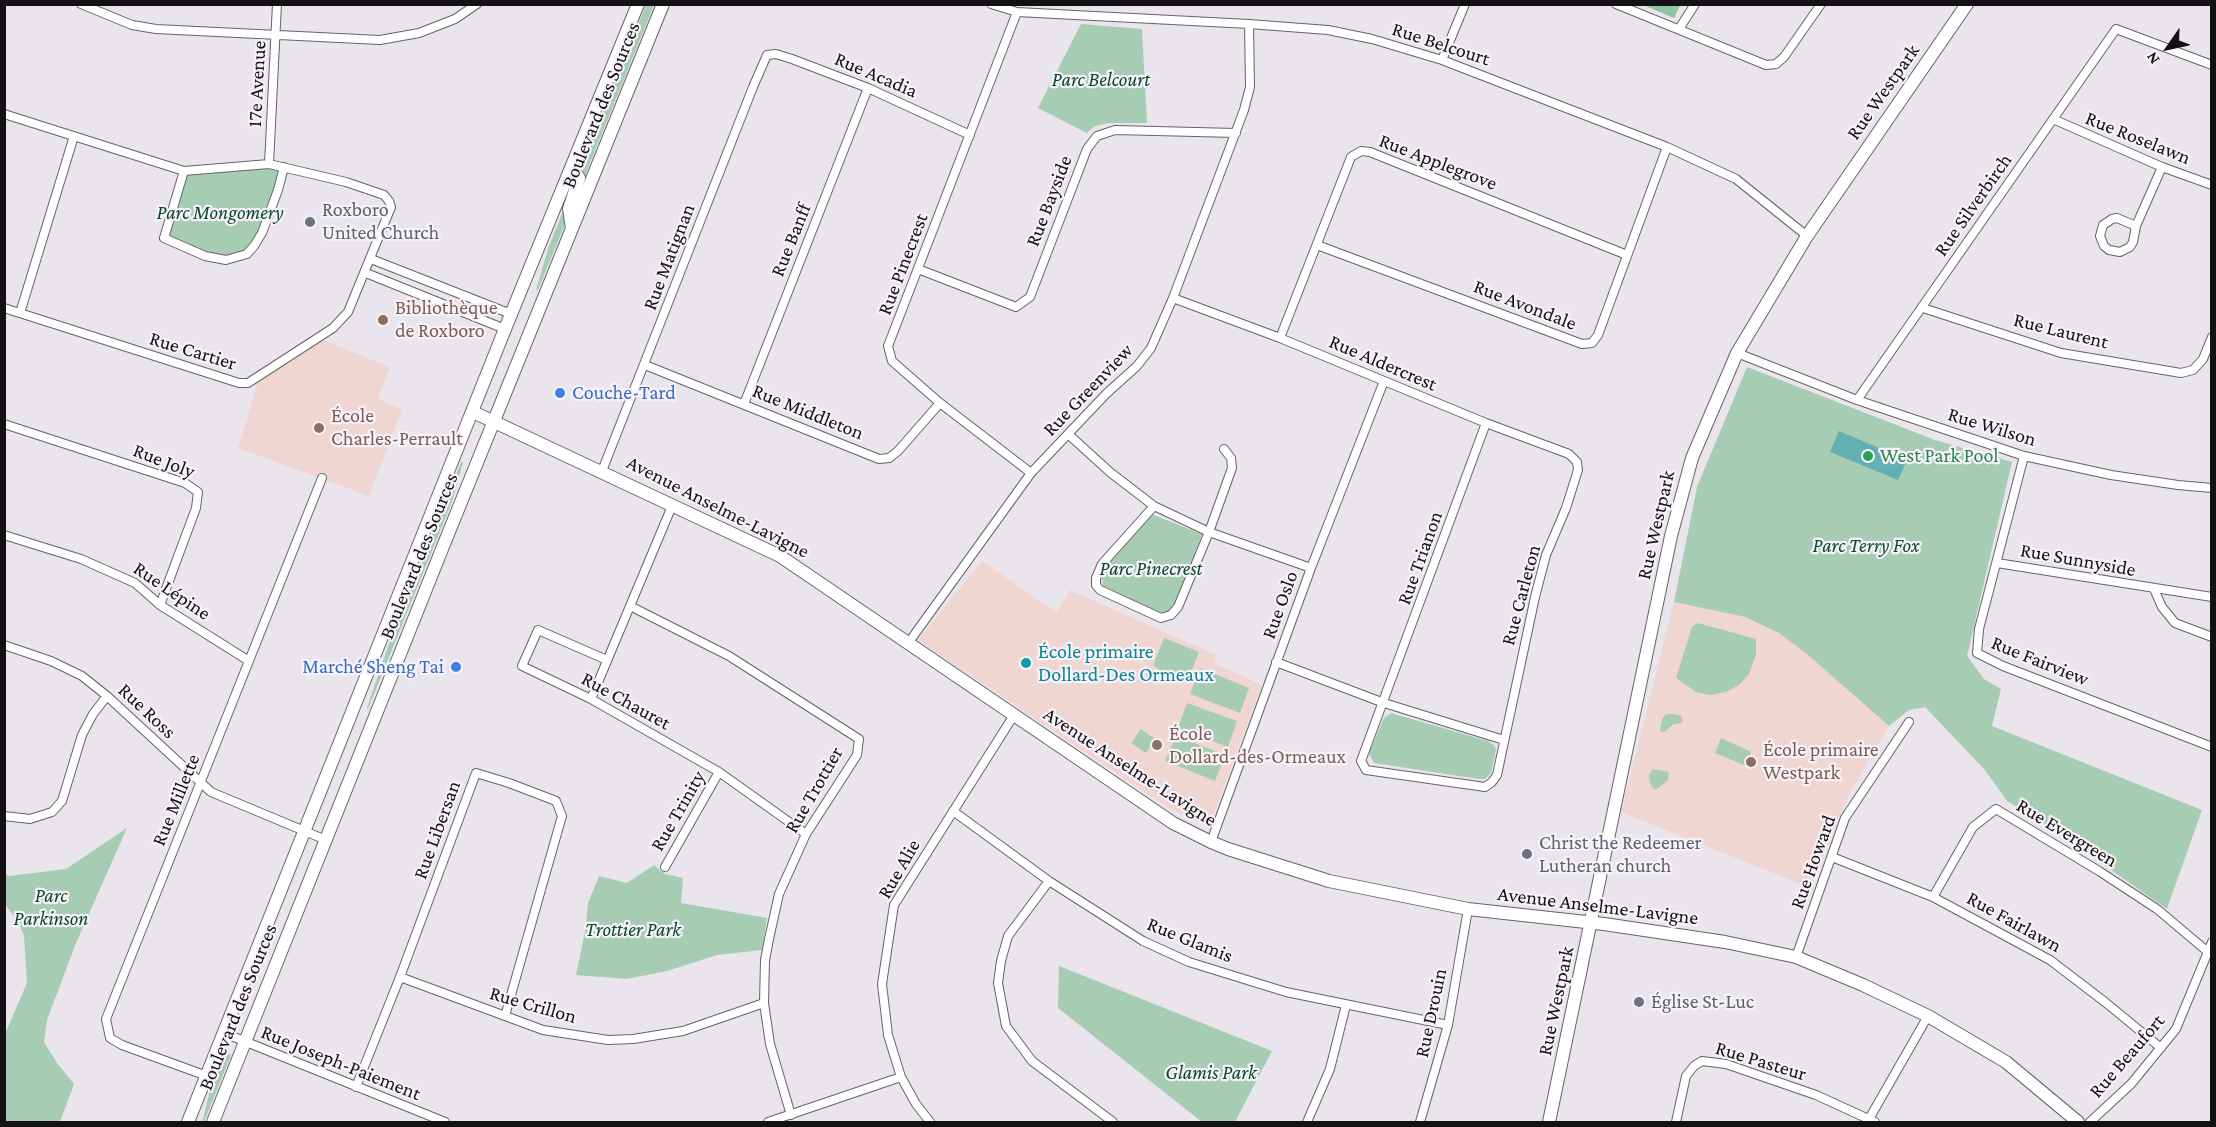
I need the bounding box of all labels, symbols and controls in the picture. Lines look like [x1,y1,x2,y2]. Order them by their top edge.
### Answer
street label: Rue Belcourt [1389,17,1493,71]
street label: Boulevard des Sources [557,18,645,192]
north arrow [2138,18,2198,78]
street label: 17e Avenue [243,40,271,128]
street label: Rue Westpark [1841,40,1925,144]
street label: Rue Acadia [831,47,921,103]
text: N [2143,49,2163,68]
park label: Parc Belcourt [1052,68,1150,92]
street label: Rue Roselawn [2082,106,2194,170]
street label: Rue Applegrove [1376,129,1500,195]
street label: Rue Silverbirch [1929,149,2017,261]
street label: Rue Bayside [1021,152,1077,250]
place label: Roxboro United Church [322,198,439,245]
street label: Rue Matignan [638,200,700,314]
street label: Rue Banff [765,200,817,280]
park label: Parc Mongomery [156,201,284,225]
street label: Rue Pinecrest [873,210,933,318]
marker: Roxboro United Church [303,215,317,229]
street label: Rue Avondale [1470,274,1580,336]
place label: Bibliothèque de Roxboro [395,296,498,343]
street label: Rue Laurent [2011,308,2111,354]
marker: Bibliothèque de Roxboro [376,313,390,327]
street label: Rue Cartier [147,326,239,376]
street label: Rue Aldercrest [1325,330,1441,396]
street label: Rue Greenview [1038,339,1138,441]
street label: Rue Middleton [749,379,867,445]
place label: Couche-Tard [572,381,676,405]
marker: Couche-Tard [553,386,567,400]
street label: Rue Wilson [1945,402,2039,452]
place label: École Charles-Perrault [331,404,463,451]
marker: École Charles-Perrault [312,421,326,435]
street label: Rue Joly [130,438,198,484]
place label: West Park Pool [1880,444,1999,468]
marker: West Park Pool [1861,449,1875,463]
street label: Avenue Anselme-Lavigne [623,450,813,564]
street label: Rue Westpark [1632,468,1680,582]
street label: Boulevard des Sources [375,469,463,643]
street label: Rue Trianon [1392,508,1448,608]
park label: Parc Terry Fox [1813,534,1919,558]
street label: Rue Sunnyside [2018,538,2138,582]
street label: Rue Carleton [1496,542,1546,648]
street label: Rue Lépine [129,556,215,626]
park label: Parc Pinecrest [1100,557,1202,581]
street label: Rue Oslo [1257,568,1303,642]
street label: Rue Fairview [1988,631,2092,691]
place label: École primaire Dollard-Des Ormeaux [1038,640,1214,687]
place label: Marché Sheng Tai [302,655,444,679]
marker: École primaire Dollard-Des Ormeaux [1019,656,1033,670]
marker: Marché Sheng Tai [449,660,463,674]
street label: Rue Chauret [577,667,675,735]
street label: Rue Ross [113,678,181,744]
street label: Avenue Anselme-Lavigne [1039,702,1221,832]
place label: École Dollard-des-Ormeaux [1169,722,1346,769]
marker: École Dollard-des-Ormeaux [1150,738,1164,752]
place label: École primaire Westpark [1763,738,1879,785]
street label: Rue Trottier [780,743,848,837]
street label: Rue Millette [147,751,205,849]
marker: École primaire Westpark [1744,755,1758,769]
street label: Rue Trinity [645,767,711,855]
street label: Rue Libersan [408,777,466,883]
street label: Rue Evergreen [2012,793,2122,873]
street label: Rue Howard [1785,812,1841,912]
place label: Christ the Redeemer Lutheran church [1539,831,1702,878]
street label: Rue Alie [872,835,926,903]
marker: Christ the Redeemer Lutheran church [1520,847,1534,861]
street label: Avenue Anselme-Lavigne [1496,882,1700,930]
park label: Parc Parkinson [14,884,88,931]
street label: Rue Fairlawn [1962,886,2066,958]
street label: Rue Glamis [1144,912,1236,968]
park label: Trottier Park [585,918,681,942]
street label: Boulevard des Sources [194,920,282,1094]
street label: Rue Westpark [1533,944,1579,1058]
street label: Rue Drouin [1410,966,1452,1060]
street label: Rue Crillon [487,981,579,1029]
place label: Église St-Luc [1651,990,1754,1014]
marker: Église St-Luc [1632,995,1646,1009]
street label: Rue Beaufort [2084,1009,2170,1103]
street label: Rue Joseph-Paiement [258,1020,424,1106]
street label: Rue Pasteur [1713,1036,1809,1086]
park label: Glamis Park [1165,1061,1257,1085]

